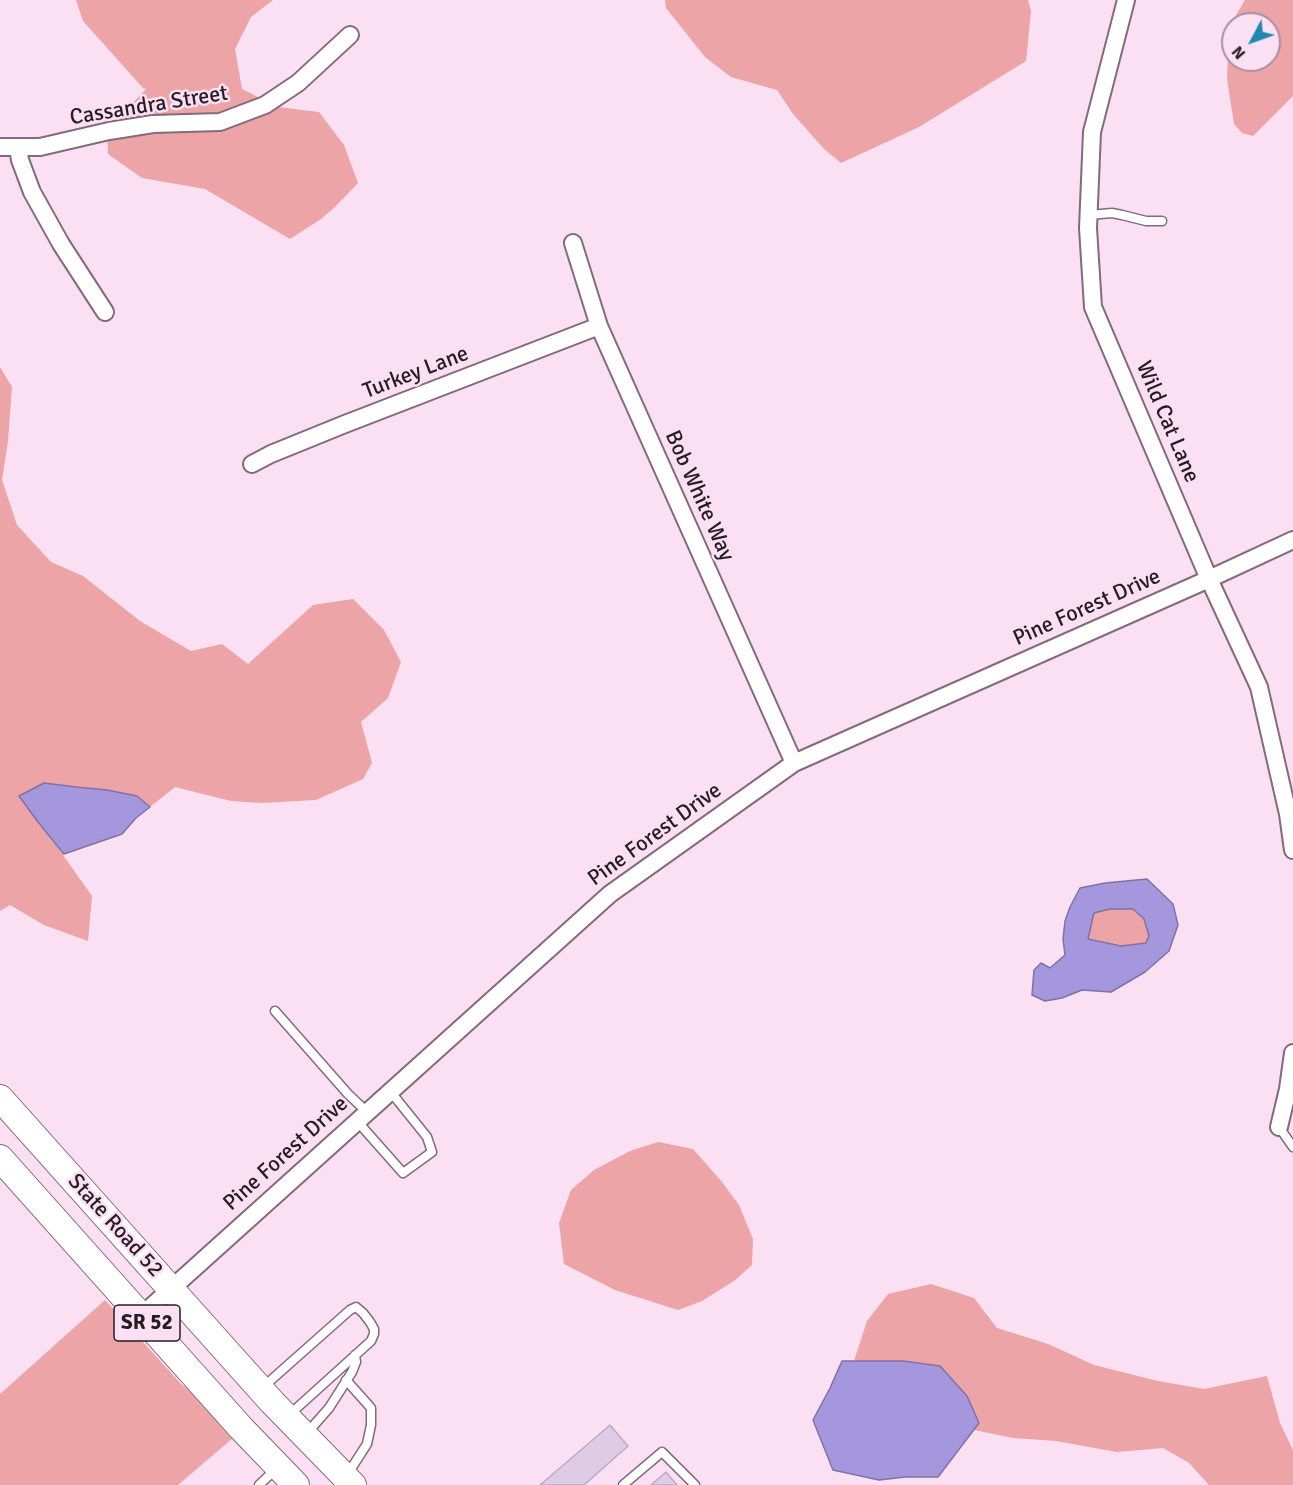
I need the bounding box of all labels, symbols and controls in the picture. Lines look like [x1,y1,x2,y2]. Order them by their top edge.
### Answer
north arrow [1221,12,1281,72]
text: N [1228,42,1250,63]
street label: Cassandra Street [68,80,230,132]
street label: Turkey Lane [359,341,473,405]
street label: Wild Cat Lane [1130,357,1204,487]
street label: Bob White Way [658,427,740,565]
street label: Pine Forest Drive [1009,564,1165,652]
street label: Pine Forest Drive [583,778,727,892]
street label: Pine Forest Drive [218,1091,354,1217]
street label: State Road 52 [62,1169,168,1283]
road number: SR 52 [114,1305,180,1341]

